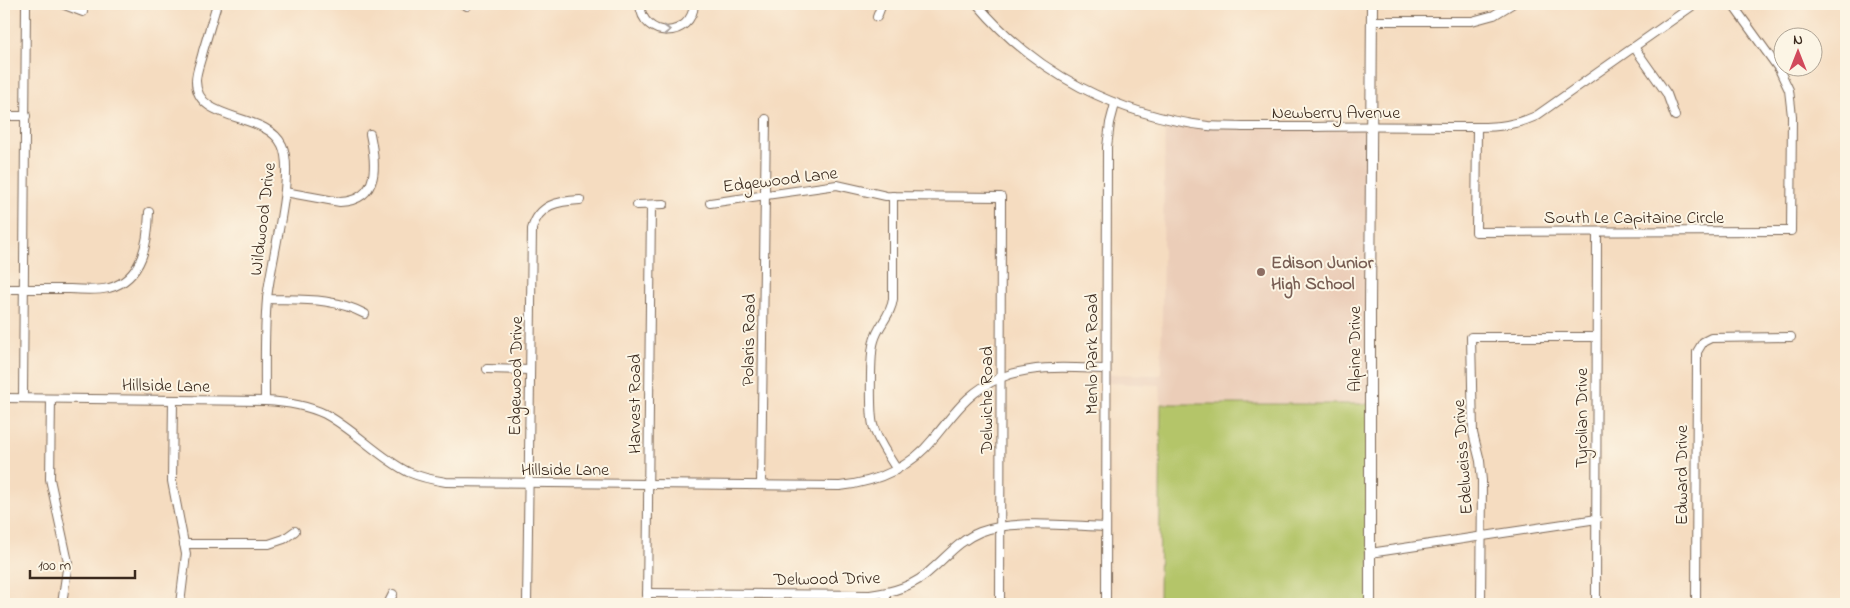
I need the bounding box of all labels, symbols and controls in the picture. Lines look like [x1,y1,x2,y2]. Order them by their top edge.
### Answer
one-way arrow [663,25,671,35]
north arrow [1772,28,1822,78]
text: N [1793,30,1803,51]
street label: Newberry Avenue [1272,101,1401,127]
street label: Wildwood Drive [244,160,284,277]
street label: Edgewood Lane [721,161,840,202]
street label: South Le Capitaine Circle [1544,206,1725,232]
place label: Edison Junior High School [1271,251,1374,299]
marker: Edison Junior High School [1255,266,1267,278]
street label: Polaris Road [736,294,764,387]
street label: Menlo Park Road [1080,294,1106,414]
street label: Alpine Drive [1343,305,1369,392]
street label: Edgewood Drive [503,315,532,436]
street label: Delwiche Road [975,346,1001,455]
street label: Harvest Road [623,354,649,454]
street label: Tyrolian Drive [1570,367,1596,468]
street label: Hillside Lane [122,373,211,401]
street label: Edelweiss Drive [1447,397,1481,515]
street label: Edward Drive [1670,424,1696,525]
street label: Hillside Lane [521,458,610,484]
scale bar [30,548,135,580]
text: 100 m [38,555,71,577]
street label: Delwood Drive [772,566,882,594]

